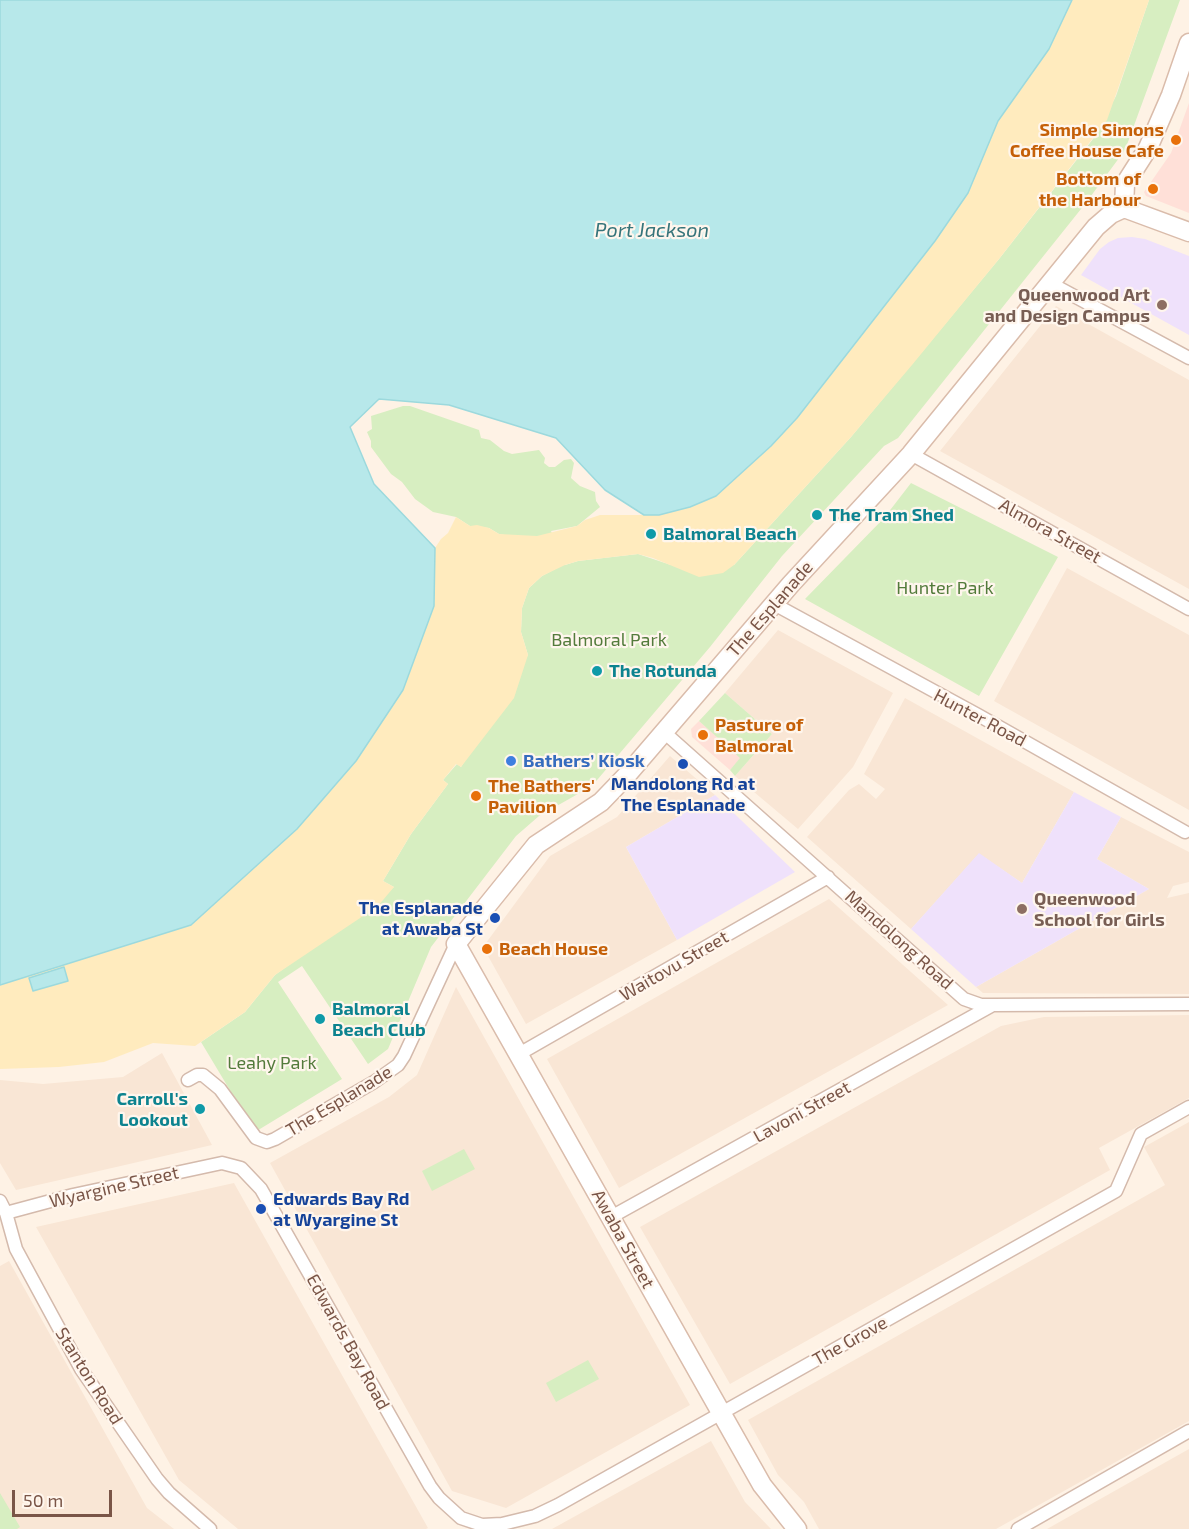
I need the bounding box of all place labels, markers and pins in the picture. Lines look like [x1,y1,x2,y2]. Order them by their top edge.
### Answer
place label: Simple Simons Coffee House Cafe [1010,119,1164,162]
marker: Simple Simons Coffee House Cafe [1169,133,1183,147]
place label: Bottom of the Harbour [1039,168,1141,210]
marker: Bottom of the Harbour [1146,182,1160,196]
place label: Queenwood Art and Design Campus [984,284,1150,326]
marker: Queenwood Art and Design Campus [1155,298,1169,312]
place label: The Tram Shed [829,504,954,526]
marker: The Tram Shed [810,508,824,522]
place label: Balmoral Beach [663,523,797,545]
marker: Balmoral Beach [644,527,658,541]
place label: The Rotunda [609,660,717,682]
marker: The Rotunda [590,664,604,678]
place label: Pasture of Balmoral [715,714,803,756]
marker: Pasture of Balmoral [696,728,710,742]
place label: Bathers’ Kiosk [523,750,645,772]
marker: Bathers’ Kiosk [504,754,518,768]
marker: Mandolong Rd at The Esplanade [676,757,690,771]
place label: Mandolong Rd at The Esplanade [611,773,755,816]
place label: The Bathers' Pavilion [488,775,595,818]
marker: The Bathers' Pavilion [469,789,483,803]
place label: Queenwood School for Girls [1034,888,1165,930]
place label: The Esplanade at Awaba St [358,897,483,940]
marker: Queenwood School for Girls [1015,902,1029,916]
marker: The Esplanade at Awaba St [488,911,502,925]
place label: Beach House [499,938,608,960]
marker: Beach House [480,942,494,956]
place label: Balmoral Beach Club [332,998,426,1040]
marker: Balmoral Beach Club [313,1012,327,1026]
place label: Carroll's Lookout [116,1088,188,1130]
marker: Carroll's Lookout [193,1102,207,1116]
place label: Edwards Bay Rd at Wyargine St [273,1188,410,1230]
marker: Edwards Bay Rd at Wyargine St [254,1202,268,1216]

